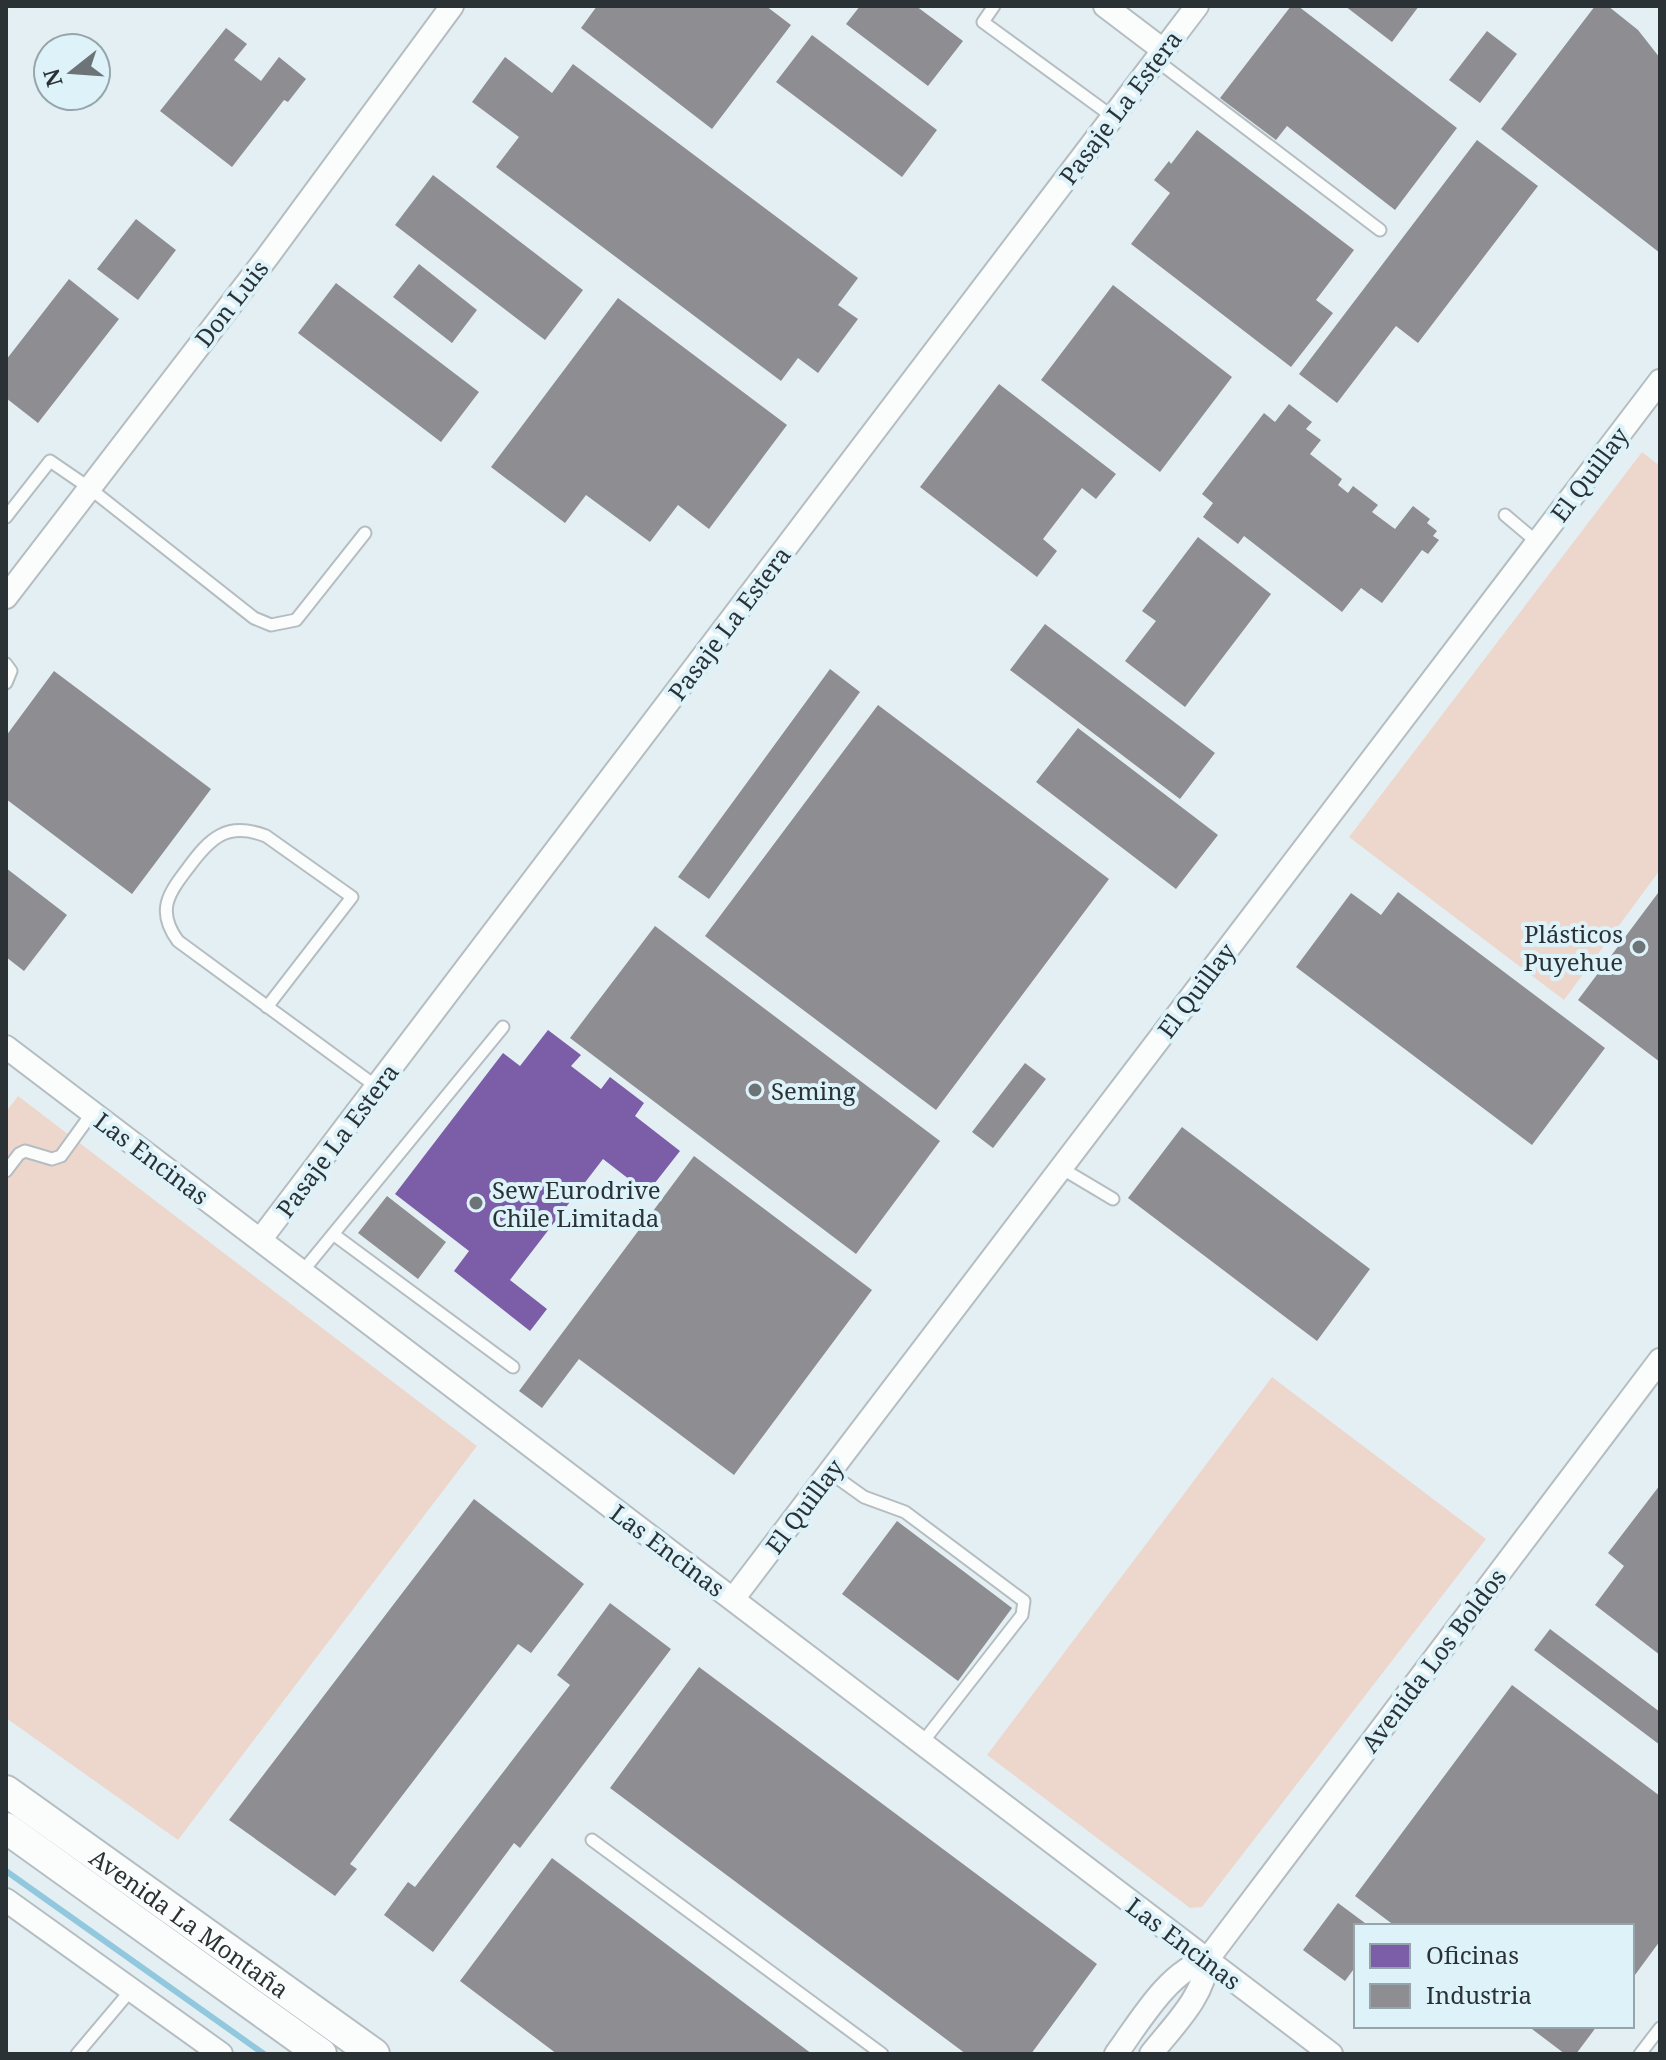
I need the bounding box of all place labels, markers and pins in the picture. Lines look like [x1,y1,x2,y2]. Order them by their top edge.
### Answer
place label: Plásticos Puyehue [1524,917,1623,978]
marker: Plásticos Puyehue [1630,938,1648,956]
place label: Seming [771,1074,856,1107]
marker: Seming [746,1081,764,1099]
place label: Sew Eurodrive Chile Limitada [492,1173,661,1234]
marker: Sew Eurodrive Chile Limitada [467,1194,485,1212]

